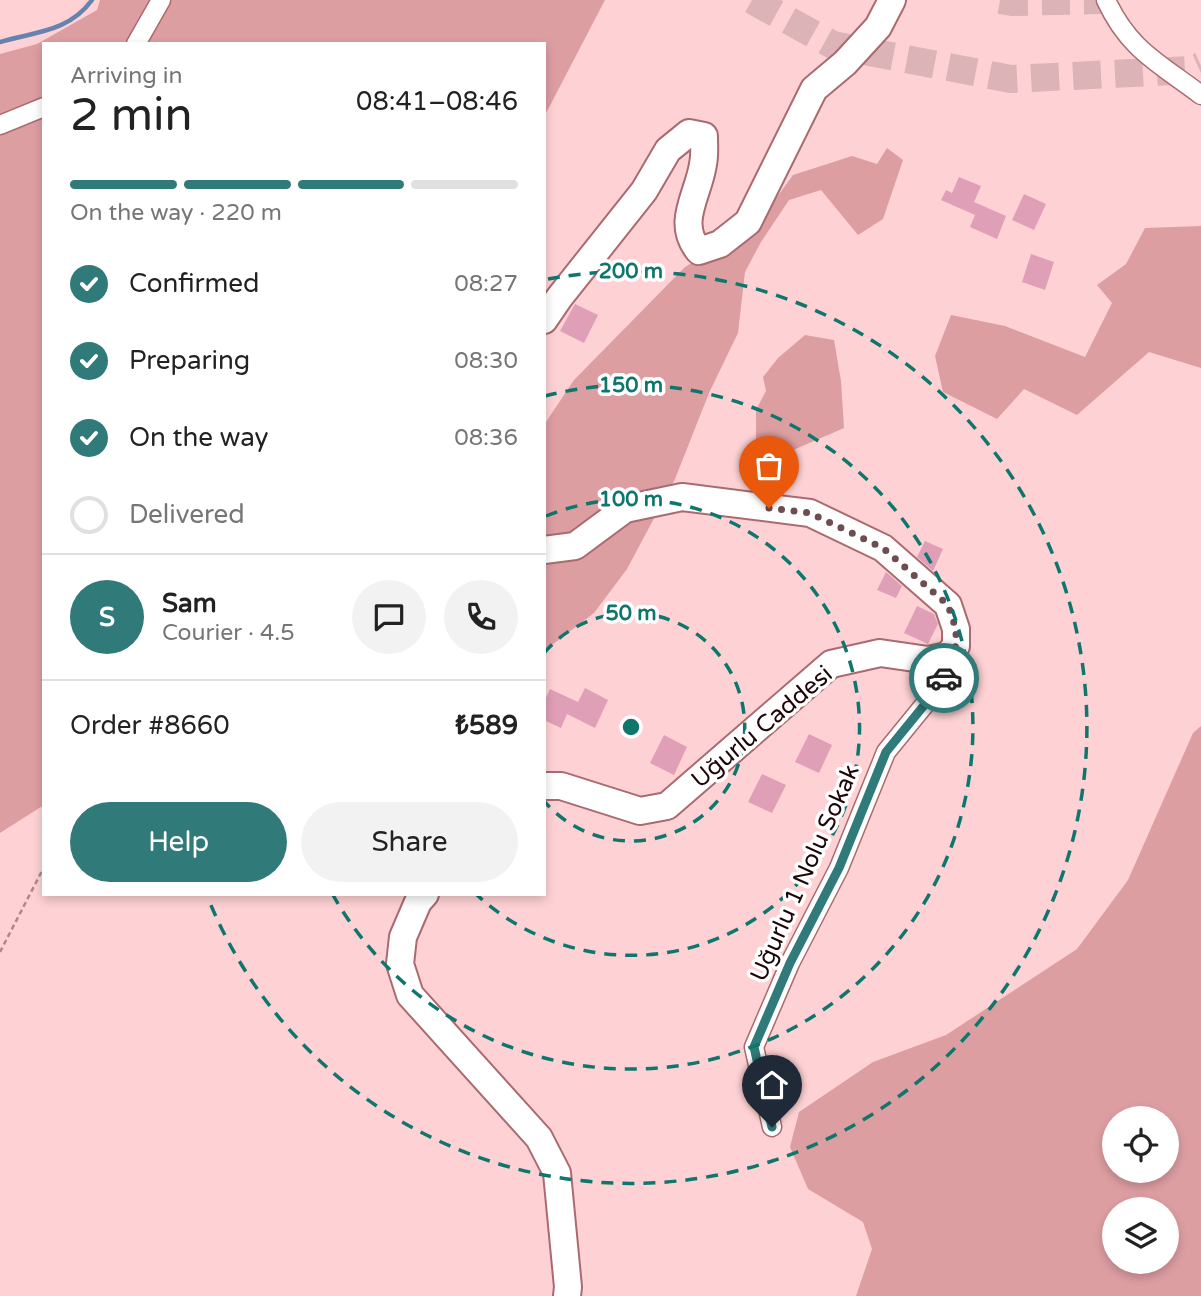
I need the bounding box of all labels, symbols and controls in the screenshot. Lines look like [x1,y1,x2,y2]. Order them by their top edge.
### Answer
text: Arriving in [70,62,183,90]
text: 08:41–08:46 [356,86,518,117]
text: 2 min [70,88,193,143]
text: On the way · 220 m [70,199,282,227]
text: 200 m [599,259,663,284]
icon: check [70,265,108,303]
text: Confirmed [129,268,259,299]
text: 08:27 [454,270,518,298]
icon: check [70,342,108,380]
text: Preparing [129,345,250,376]
text: 08:30 [454,347,518,375]
text: 150 m [599,373,663,398]
icon: check [70,419,108,457]
text: On the way [129,422,269,453]
text: 08:36 [454,424,518,452]
pin [739,436,799,508]
icon: bag [750,447,788,485]
text: 100 m [599,487,663,512]
text: Delivered [129,499,245,530]
button: chat [352,580,426,654]
button: phone [444,580,518,654]
text: Sam [162,588,217,619]
text: 50 m [605,601,657,626]
text: S [99,602,115,633]
text: Courier · 4.5 [162,619,295,647]
courier [909,643,979,713]
icon: car [925,659,963,697]
street label: Uğurlu Caddesi [686,660,838,794]
text: Order #8660 [70,710,230,741]
text: ₺589 [455,710,518,741]
centre of rings [619,715,643,739]
street label: Uğurlu 1 Nolu Sokak [744,760,866,986]
button: Help [70,802,287,882]
button: Share [301,802,518,882]
pin [742,1055,802,1127]
icon: home [753,1066,791,1104]
map controls [1102,1106,1179,1274]
button: locate [1102,1106,1179,1183]
button: layers [1102,1197,1179,1274]

